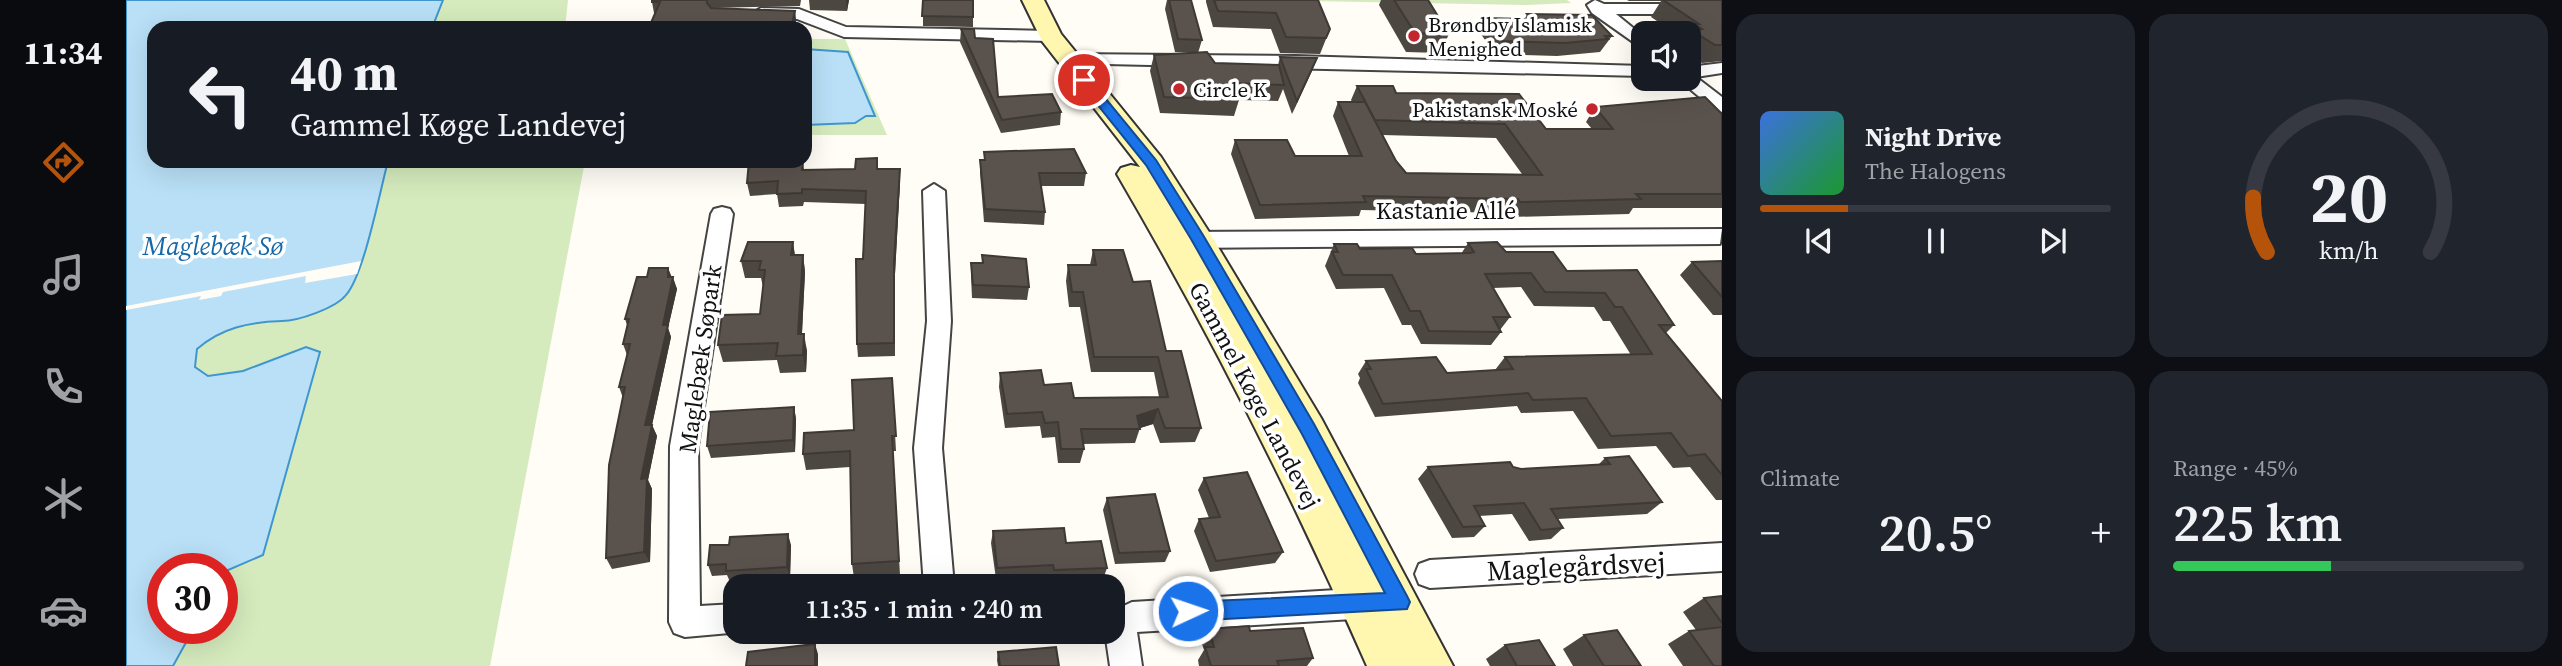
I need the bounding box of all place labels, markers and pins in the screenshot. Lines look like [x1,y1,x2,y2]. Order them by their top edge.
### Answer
place label: Brøndby Islamisk Menighed [1428,10,1593,63]
marker: Brøndby Islamisk Menighed [1406,28,1422,44]
pin [1054,50,1114,110]
place label: Circle K [1193,75,1267,104]
marker: Circle K [1171,81,1187,97]
place label: Pakistansk Moské [1412,95,1578,124]
marker: Pakistansk Moské [1584,101,1600,117]

